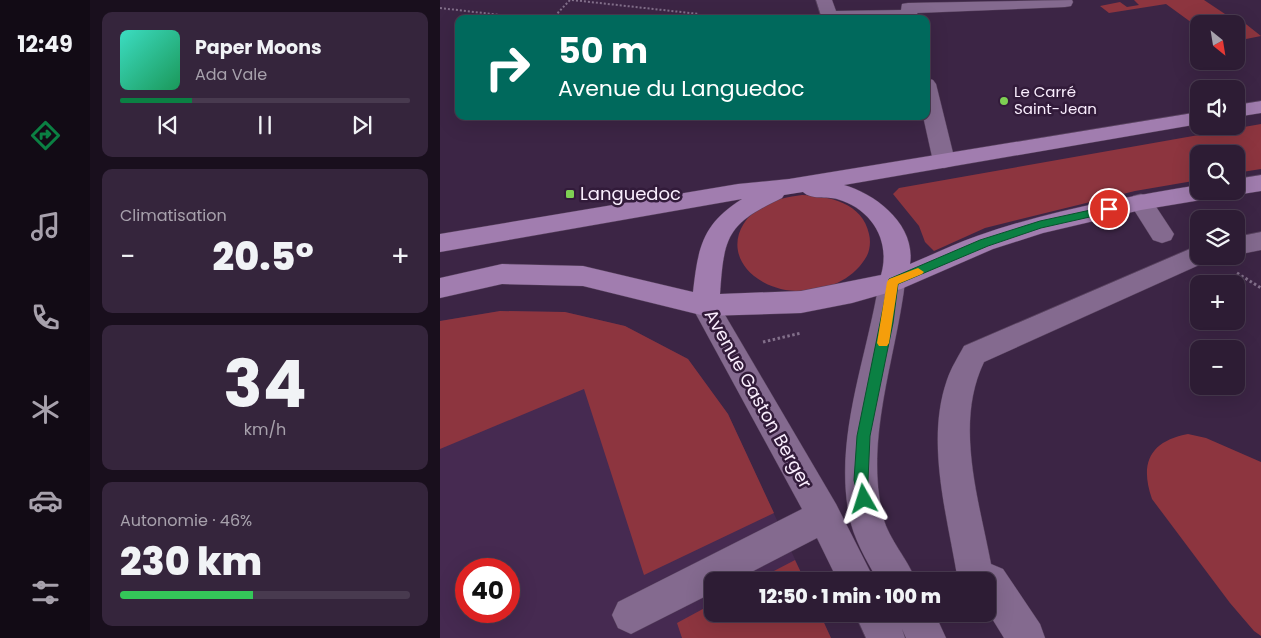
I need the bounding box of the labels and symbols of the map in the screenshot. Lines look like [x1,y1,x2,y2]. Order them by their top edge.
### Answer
north arrow [1190,15,1245,70]
place label: Le Carré Saint-Jean [1014,81,1097,119]
marker: Le Carré Saint-Jean [998,95,1010,107]
place label: Languedoc [580,181,681,206]
marker: Languedoc [564,188,576,200]
pin [1088,188,1130,230]
street label: Avenue Gaston Berger [699,305,818,493]
position arrow [837,472,889,524]
speed limit sign: 40 [455,558,520,623]

